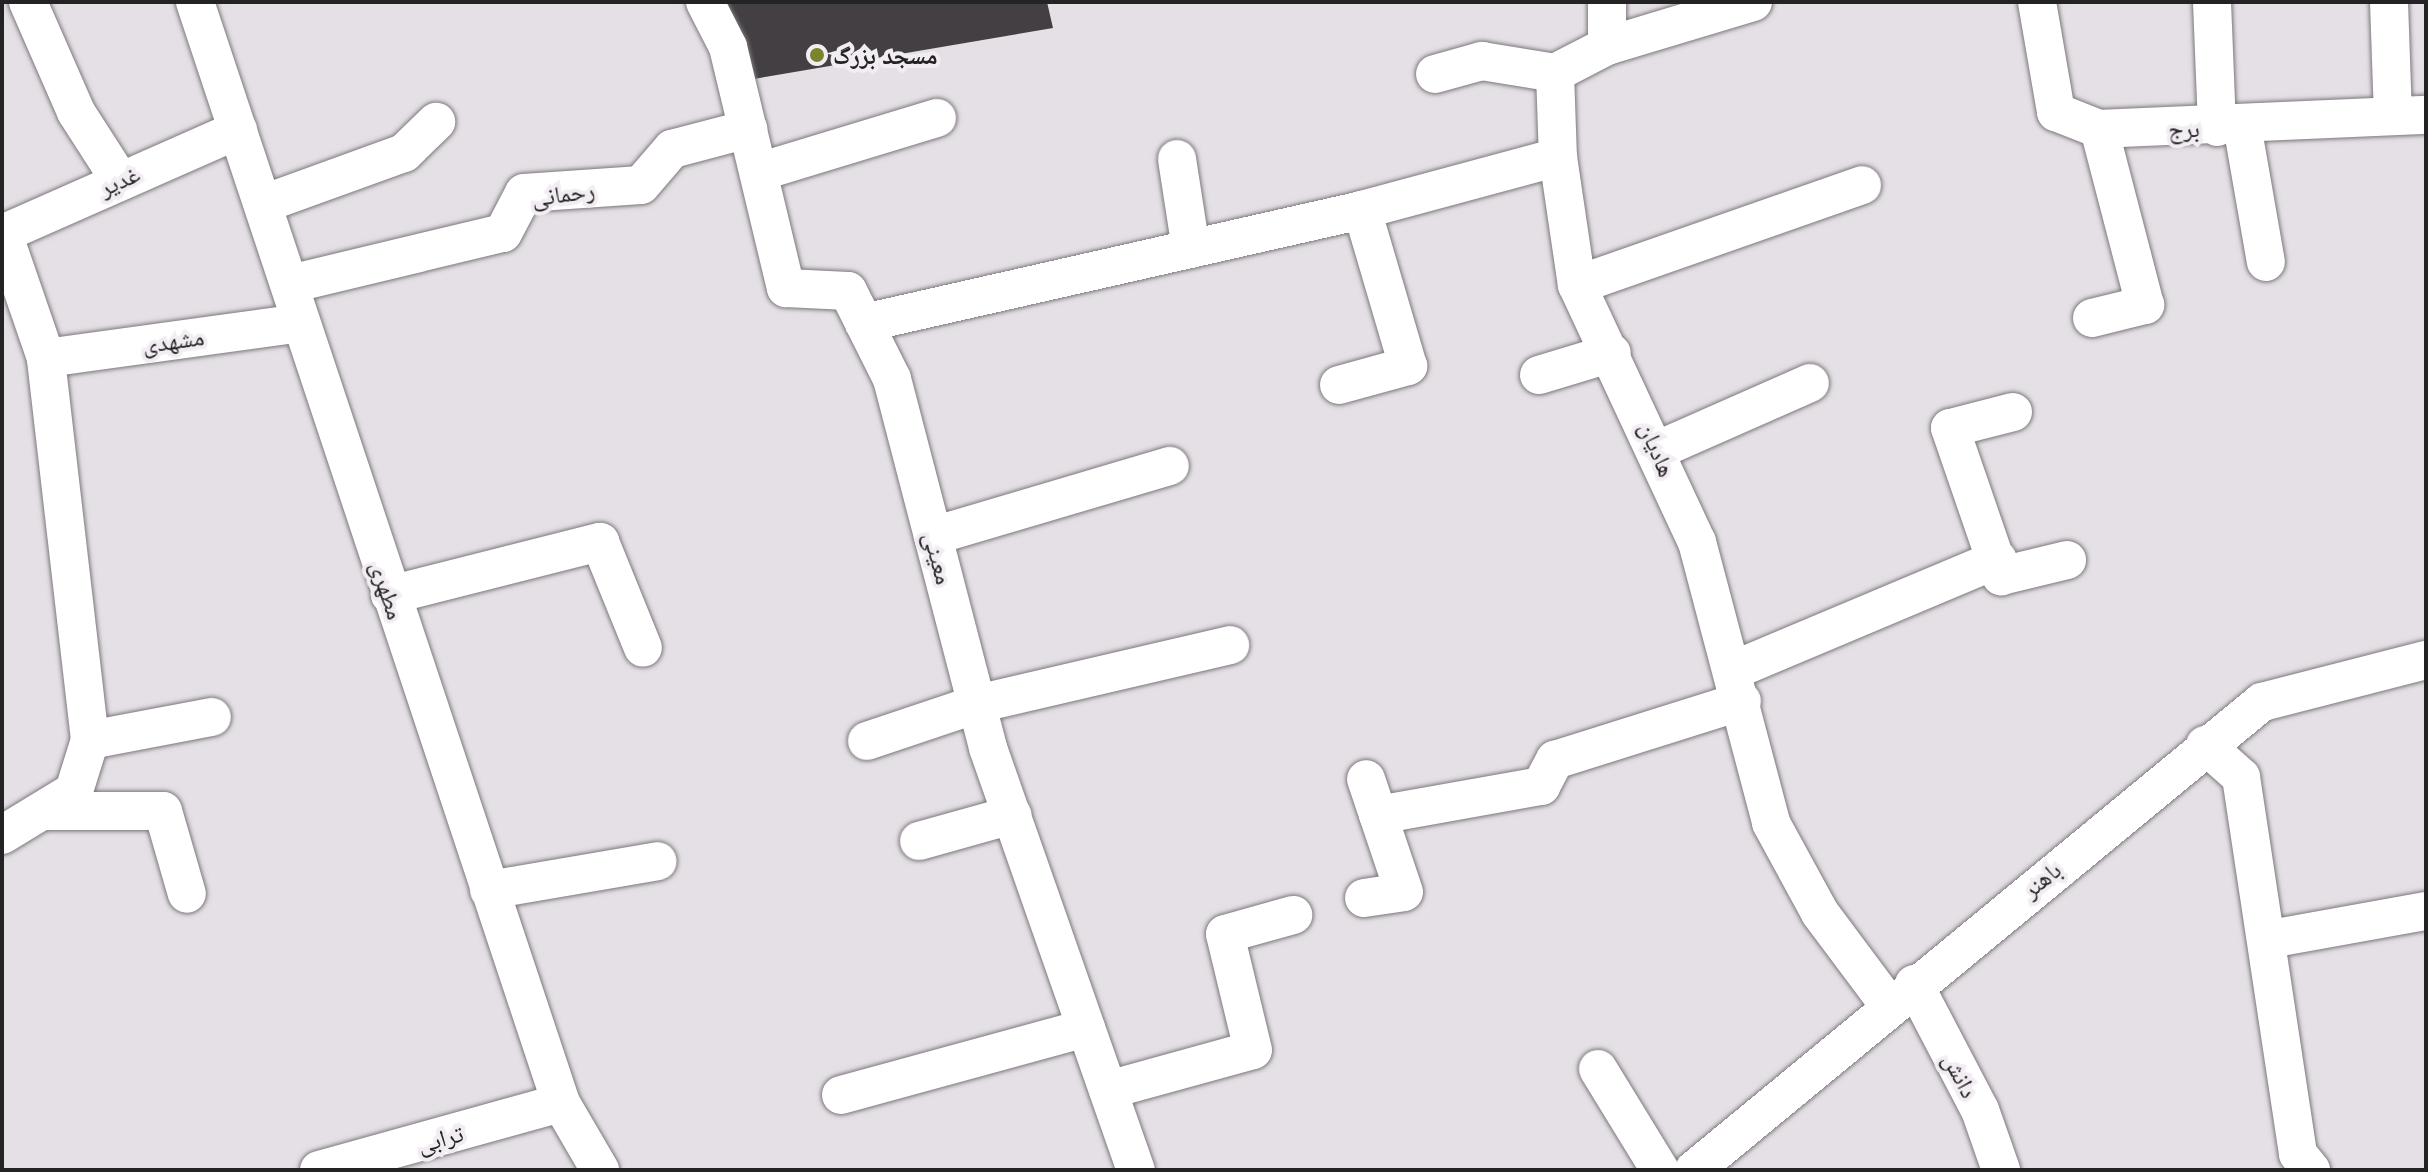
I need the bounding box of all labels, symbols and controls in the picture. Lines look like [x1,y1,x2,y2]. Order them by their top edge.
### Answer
place label: مسجد بزرگ [833,41,938,69]
marker: مسجد بزرگ [808,46,826,64]
street label: برج [2168,113,2200,143]
street label: غدیر [94,158,144,202]
street label: رحمانی [530,174,596,212]
street label: مشهدی [140,321,206,359]
street label: هادیان [1634,417,1682,481]
street label: معینی [918,529,960,587]
street label: مطهری [365,557,411,623]
street label: باهنر [2016,855,2066,903]
street label: دانش [1937,1048,1985,1102]
street label: ترابی [414,1118,466,1158]

